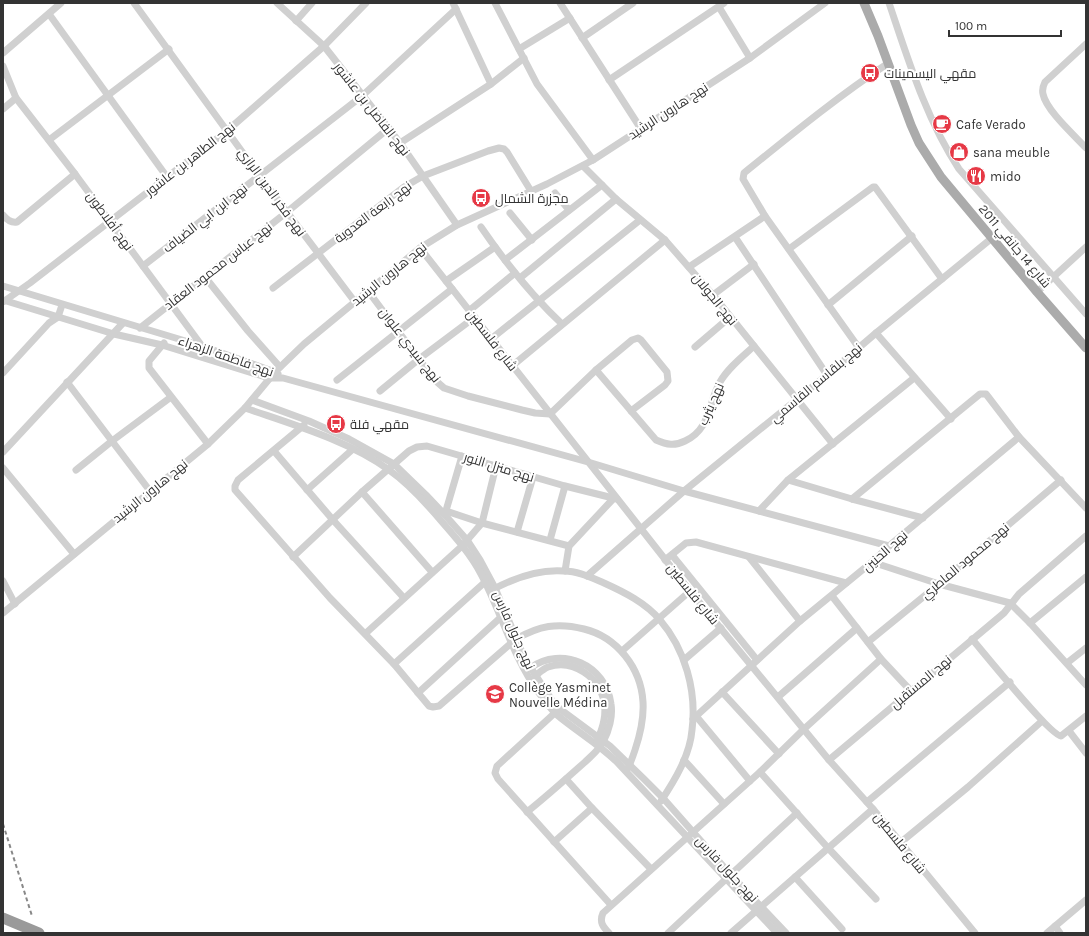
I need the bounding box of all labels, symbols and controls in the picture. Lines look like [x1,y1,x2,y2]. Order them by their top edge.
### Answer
scale bar [949,12,1061,38]
text: 100 m [955,19,987,33]
street label: نهج الفاضل بن عاشور [330,59,413,159]
bus stop icon: مقهي اليسمينات [859,62,881,84]
place label: مقهي اليسمينات [884,66,976,84]
street label: نهج هارون الرشيد [625,80,711,143]
cafe icon: Cafe Verado [931,113,953,135]
place label: Cafe Verado [956,117,1026,132]
street label: نهج الطاهر بن عاشور [141,119,239,200]
shop icon: sana meuble [948,141,970,163]
street label: نهج فخر الدين الرازي [233,145,309,241]
place label: sana meuble [973,145,1050,160]
restaurant icon: mido [965,165,987,187]
place label: mido [990,169,1021,184]
street label: نهج رابعة العدوية [331,178,415,247]
street label: نهج ابن ابي الضياف [160,180,252,258]
bus stop icon: مجزرة الشمال [470,187,492,209]
street label: نهج أفلاطون [83,188,137,254]
place label: مجزرة الشمال [495,191,569,207]
street label: شارع 14 جانفي 2011 [973,201,1054,293]
street label: نهج عباس محمود العقاد [161,219,276,314]
street label: نهج هارون الرشيد [348,239,430,310]
street label: نهج الجولان [689,270,741,329]
street label: نهج سيدي علوان [374,305,444,387]
street label: شارع فلسطين [463,306,521,374]
street label: نهج فاطمة الزهراء [176,333,276,380]
street label: نهج بلقاسم القاسمي [767,340,867,428]
street label: نهج يثرب [695,381,728,428]
bus stop icon: مقهي فلة [325,413,347,435]
place label: مقهي فلة [350,417,409,435]
street label: نهج منزل النور [461,449,536,486]
street label: نهج هارون الرشيد [109,456,191,527]
street label: نهج محمود الماطري [918,520,1014,604]
street label: نهج الحنين [859,527,911,575]
street label: شارع فلسطين [663,561,722,628]
street label: نهج جلول فارس [489,588,538,672]
street label: نهج المستقبل [887,652,955,713]
place label: Collège Yasminet Nouvelle Médina [509,680,611,710]
school or university icon: Collège Yasminet Nouvelle Médina [484,683,506,705]
street label: شارع فلسطين [870,810,929,877]
street label: نهج جلول فارس [692,833,761,906]

